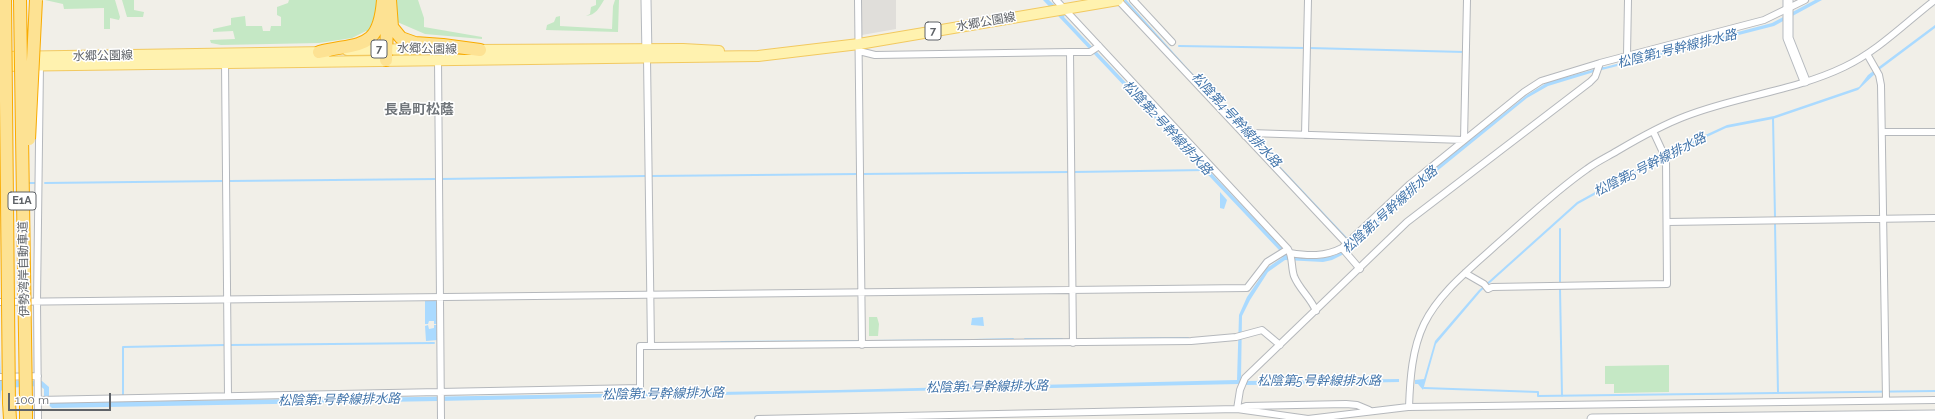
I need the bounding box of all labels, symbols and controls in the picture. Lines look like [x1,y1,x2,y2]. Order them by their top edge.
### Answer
street label: 水郷公園線 [955,10,1017,34]
road number: 7 [925,22,941,40]
water label: 松陰第1号幹線排水路 [1616,27,1738,71]
road number: 7 [371,40,387,58]
street label: 水郷公園線 [397,41,457,57]
street label: 水郷公園線 [73,48,133,64]
water label: 松陰第4号幹線排水路 [1188,69,1284,171]
water label: 松陰第2号幹線排水路 [1119,78,1215,178]
district label: 長島町松蔭 [384,102,454,118]
water label: 松陰第5号幹線排水路 [1591,130,1709,200]
water label: 松陰第1号幹線排水路 [1339,163,1441,257]
road number: E1A [8,192,36,210]
street label: 伊勢湾岸自動車道 [16,221,32,317]
water label: 松陰第5号幹線排水路 [1257,373,1381,389]
water label: 松陰第1号幹線排水路 [926,378,1048,396]
scale bar [10,385,113,411]
water label: 松陰第1号幹線排水路 [602,385,724,403]
water label: 松陰第1号幹線排水路 [278,391,400,409]
text: 100 m [15,393,49,407]

